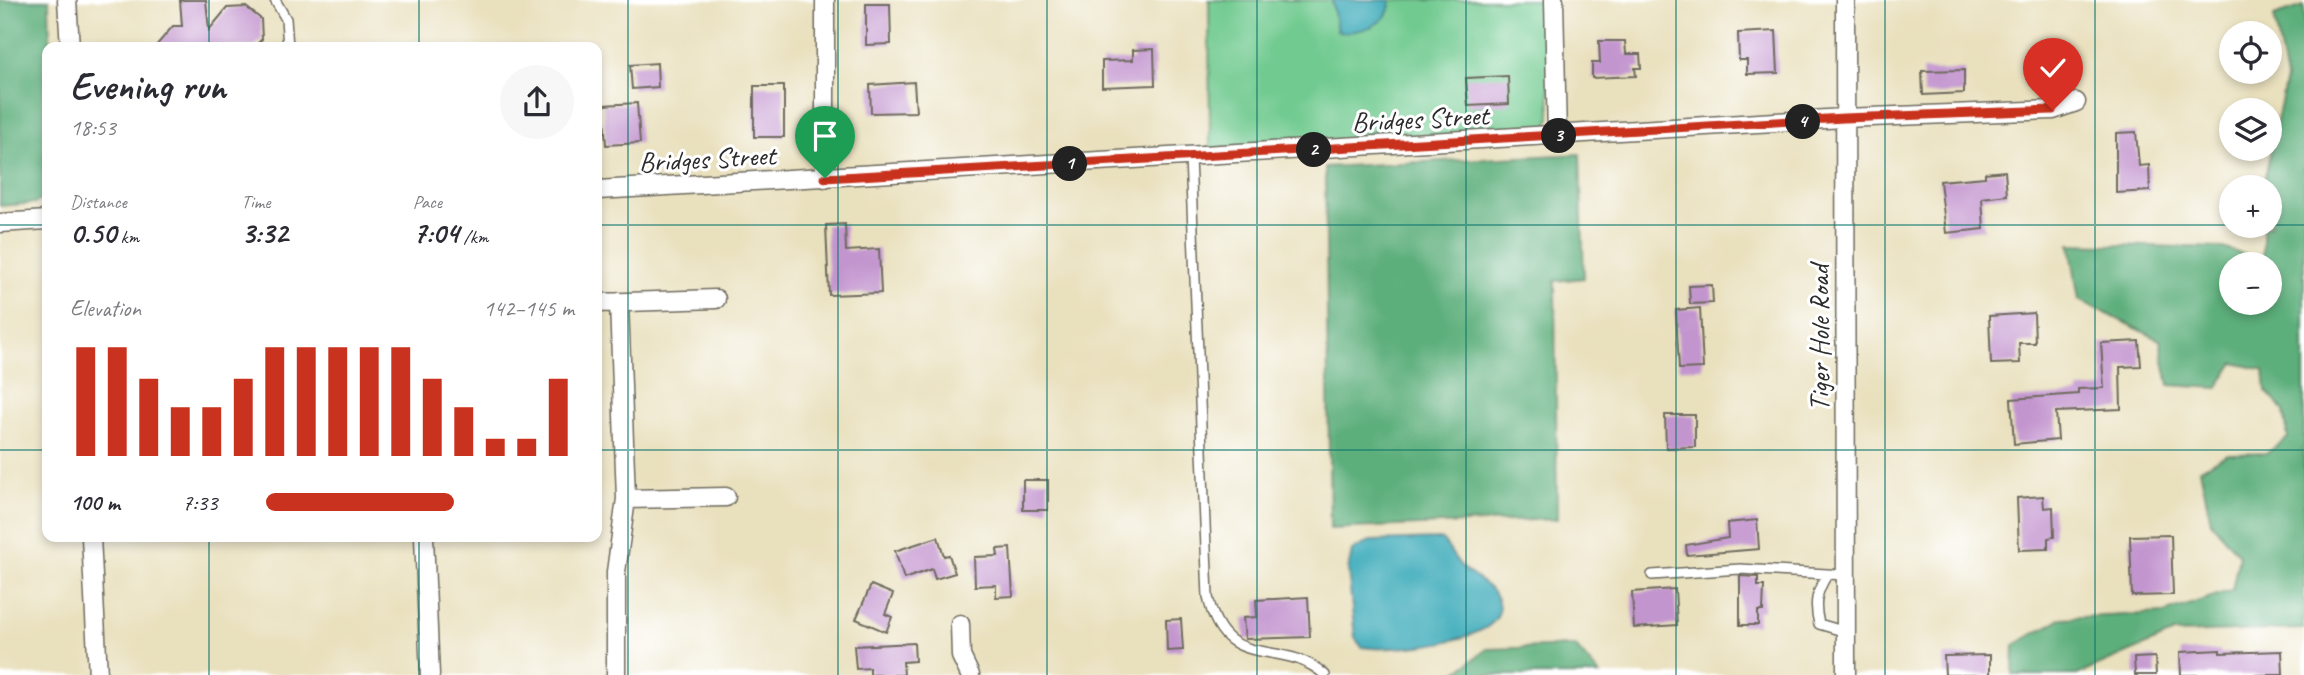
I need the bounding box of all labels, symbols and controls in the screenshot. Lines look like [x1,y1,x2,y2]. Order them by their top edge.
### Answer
map controls [2219,21,2282,315]
button: locate [2219,21,2282,84]
pin [2023,38,2083,110]
icon: check [2034,49,2072,87]
text: Evening run [70,63,226,110]
button: share [500,65,574,139]
street label: Bridges Street [1351,97,1492,140]
button: layers [2219,98,2282,161]
pin: 4 [1786,104,1820,140]
pin [795,106,855,178]
text: 4 [1798,109,1807,133]
text: 18:53 [70,113,116,142]
icon: arrive [806,117,844,155]
pin: 3 [1542,118,1576,154]
text: 3 [1554,123,1563,147]
pin: 2 [1296,132,1332,168]
street label: Bridges Street [638,137,779,180]
text: 2 [1309,137,1318,161]
pin: 1 [1052,146,1088,182]
text: 1 [1065,151,1074,175]
button: + [2219,175,2282,238]
text: Distance [70,190,127,214]
text: Time [241,190,270,214]
text: Pace [413,190,442,214]
text: 0.50 [70,214,116,252]
text: 3:32 [241,214,288,252]
text: 7:04 [413,214,459,252]
text: km [116,225,139,249]
text: /km [459,225,488,249]
button: − [2219,252,2282,315]
street label: Tiger Hole Road [1802,261,1837,411]
text: Elevation [70,294,141,323]
text: 142–145 m [483,294,574,323]
text: 100 m [70,488,120,517]
text: 7:33 [182,488,218,517]

